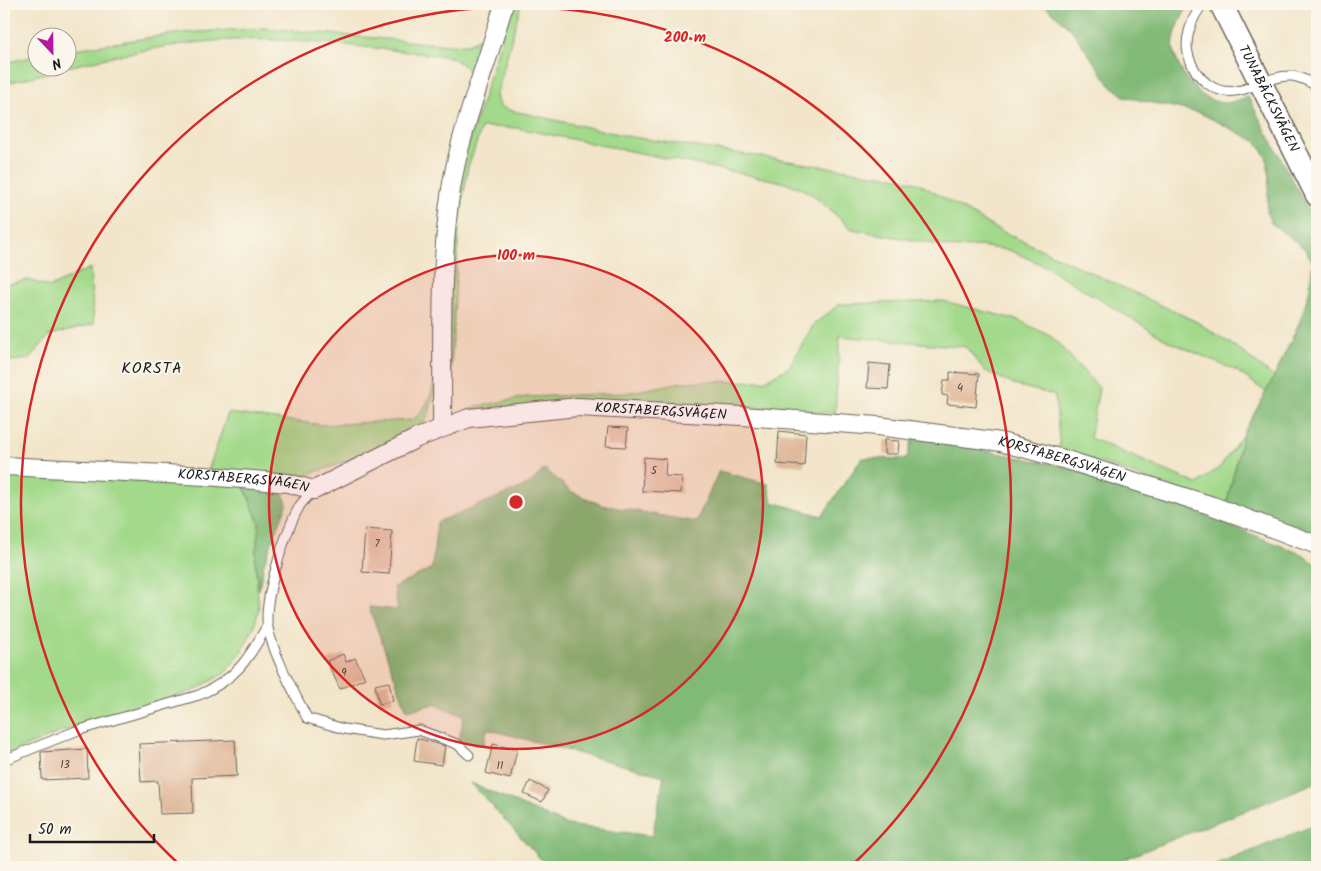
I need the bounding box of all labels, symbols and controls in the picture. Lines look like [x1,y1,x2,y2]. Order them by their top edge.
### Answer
text: 200 m [664,26,706,50]
north arrow [28,28,78,78]
street label: TUNABÄCKSVÄGEN [1232,41,1305,157]
text: N [48,51,65,75]
text: 100 m [497,244,535,268]
district label: KORSTA [121,356,183,381]
house number: 4 [957,379,963,397]
street label: KORSTABERGSVÄGEN [594,397,728,426]
street label: KORSTABERGSVÄGEN [995,431,1129,489]
house number: 5 [651,462,658,480]
street label: KORSTABERGSVÄGEN [177,464,312,499]
centre of rings [507,493,525,511]
house number: 7 [374,535,380,553]
house number: 9 [341,664,347,682]
house number: 13 [60,756,70,774]
house number: 11 [497,757,503,775]
scale bar [30,811,154,843]
text: 50 m [38,818,72,842]

